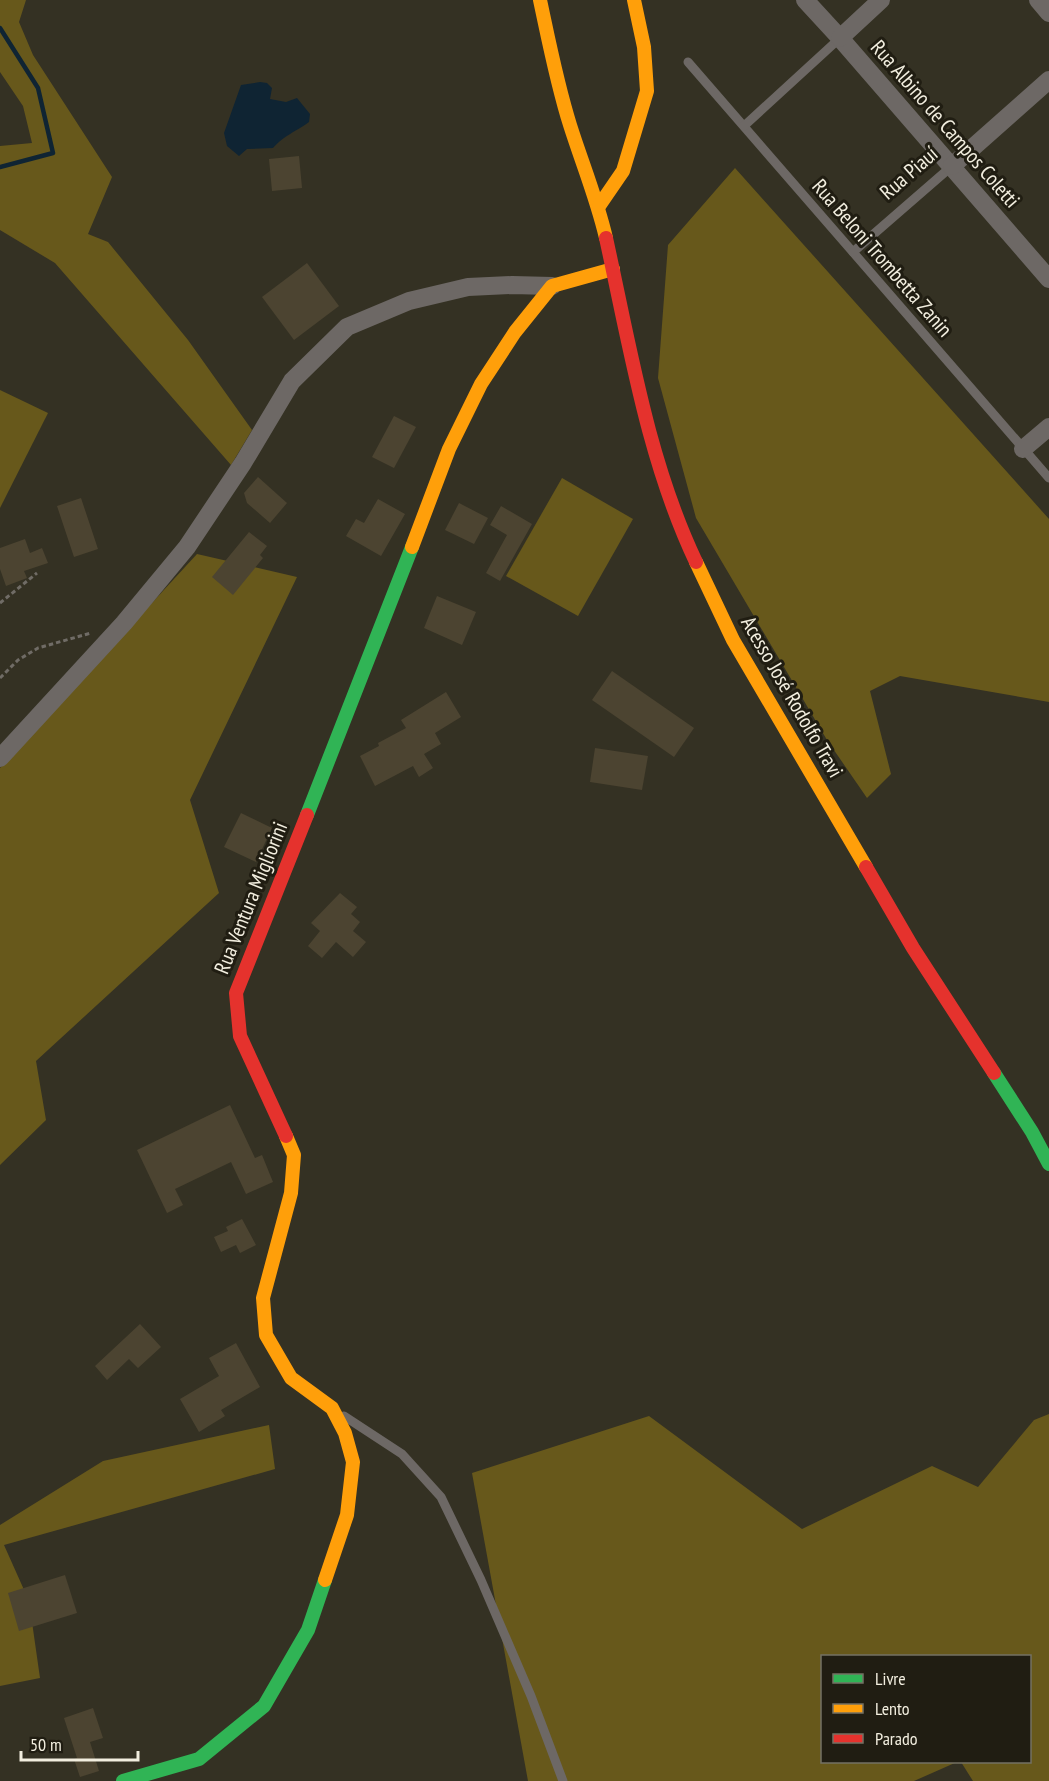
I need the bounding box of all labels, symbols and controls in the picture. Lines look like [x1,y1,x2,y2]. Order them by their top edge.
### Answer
street label: Rua Albino de Campos Coletti [865,34,1026,213]
street label: Rua Piauí [874,140,944,205]
street label: Rua Beloni Trombetta Zanin [806,173,958,342]
street label: Acesso José Rodolfo Travi [735,611,850,782]
street label: Rua Ventura Migliorini [208,818,293,978]
legend [821,1655,1031,1763]
text: Livre [875,1667,906,1690]
text: Lento [875,1697,910,1720]
scale bar [21,1724,138,1762]
text: Parado [875,1727,918,1750]
text: 50 m [30,1733,62,1756]

